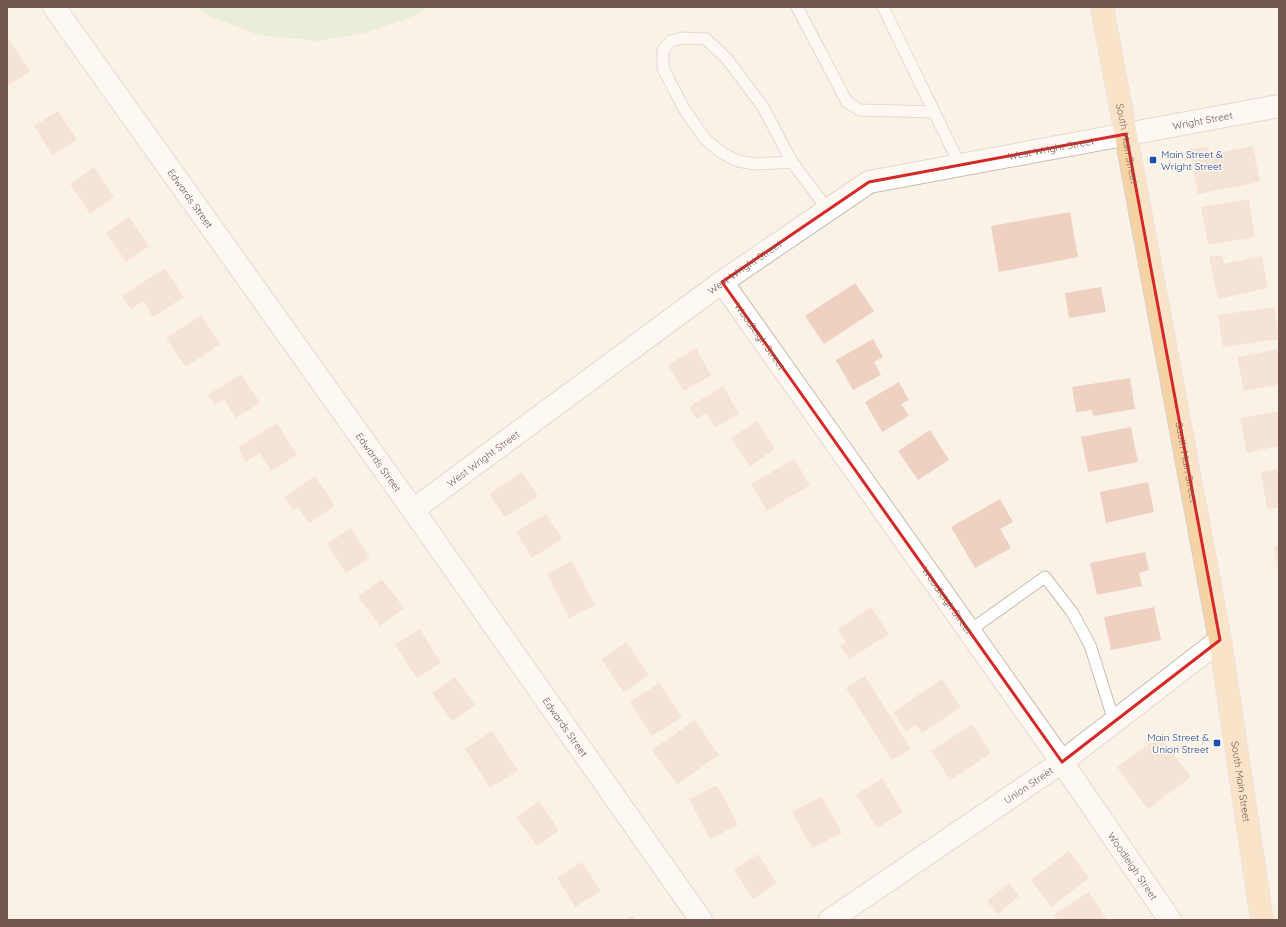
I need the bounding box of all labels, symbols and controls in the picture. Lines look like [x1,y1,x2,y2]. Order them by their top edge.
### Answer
street label: South Main Street [1113,102,1141,186]
street label: Wright Street [1171,109,1234,133]
street label: West Wright Street [1007,134,1096,163]
place label: Main Street & Wright Street [1161,148,1223,173]
marker: Main Street & Wright Street [1148,155,1158,165]
street label: Edwards Street [165,166,216,231]
street label: West Wright Street [705,237,785,297]
street label: Woodleigh Street [731,300,788,373]
street label: South Main Street [1172,421,1200,504]
street label: West Wright Street [444,427,523,490]
street label: Edwards Street [353,430,404,495]
street label: Woodleigh Street [919,564,976,637]
street label: Edwards Street [540,695,591,760]
place label: Main Street & Union Street [1147,731,1210,756]
marker: Main Street & Union Street [1212,738,1222,748]
street label: South Main Street [1228,740,1253,823]
street label: Union Street [1001,764,1056,807]
street label: Woodleigh Street [1105,830,1161,903]

